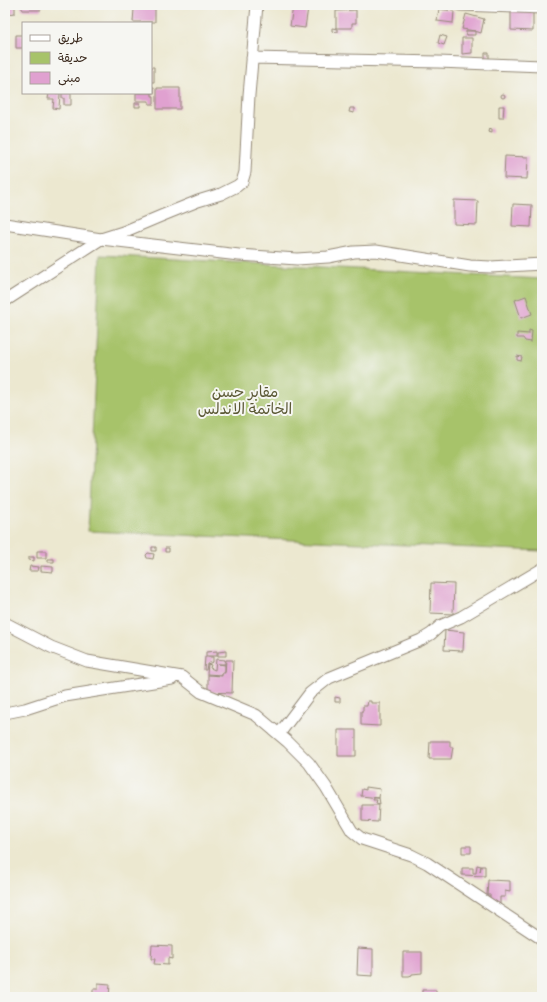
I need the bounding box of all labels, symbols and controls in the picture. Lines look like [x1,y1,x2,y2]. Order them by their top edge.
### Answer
legend [22,22,152,94]
text: طريق [58,27,83,49]
text: حديقة [58,47,87,69]
text: مبنى [58,67,81,89]
park label: مقابر حسن الخاتمة الاندلس [198,379,292,422]

